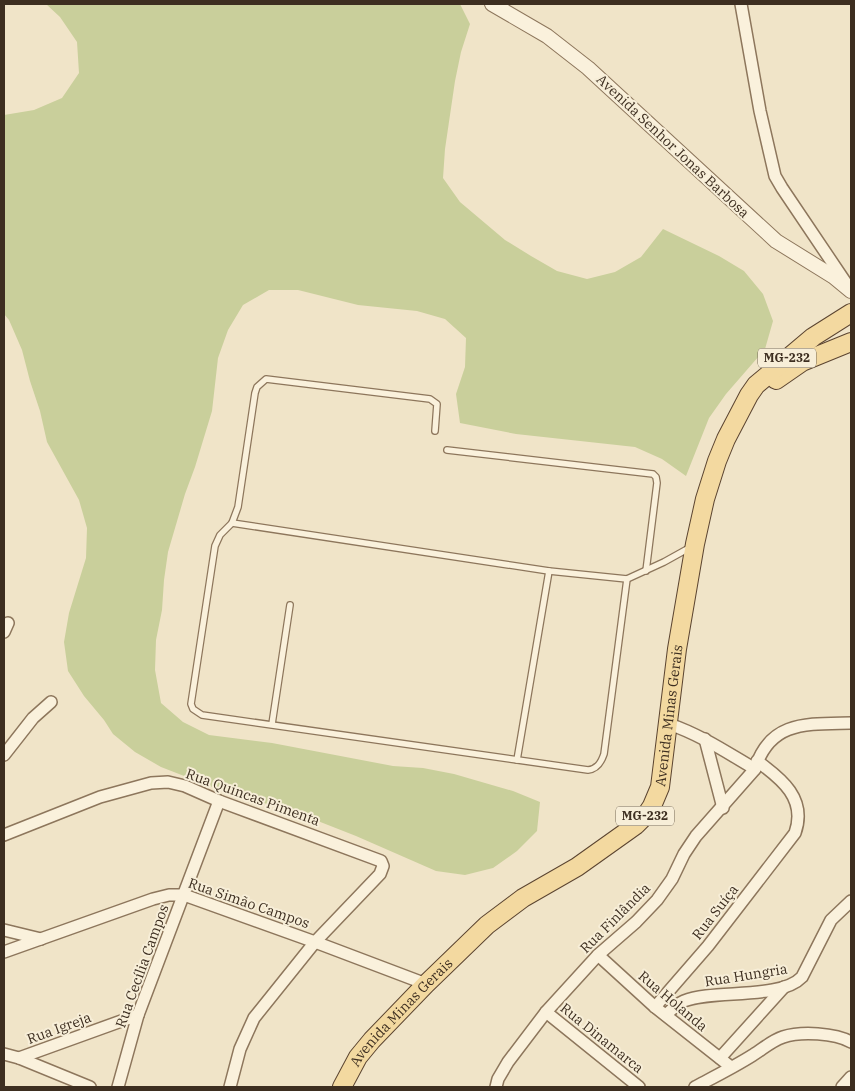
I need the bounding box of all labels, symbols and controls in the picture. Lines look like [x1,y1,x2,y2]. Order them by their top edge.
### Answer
street label: Avenida Senhor Jonas Barbosa [593,70,753,222]
road number: MG-232 [758,348,816,368]
street label: Avenida Minas Gerais [651,643,687,788]
street label: Rua Quincas Pimenta [183,764,323,830]
road number: MG-232 [616,806,674,826]
street label: Rua Simão Campos [186,874,312,932]
street label: Rua Finlândia [576,879,654,957]
street label: Rua Suíça [688,881,742,943]
street label: Rua Cecília Campos [111,902,173,1030]
street label: Avenida Minas Gerais [346,954,457,1070]
street label: Rua Hungria [703,960,789,990]
street label: Rua Holanda [635,967,712,1035]
street label: Rua Dinamarca [557,999,647,1077]
street label: Rua Igreja [24,1008,94,1048]

